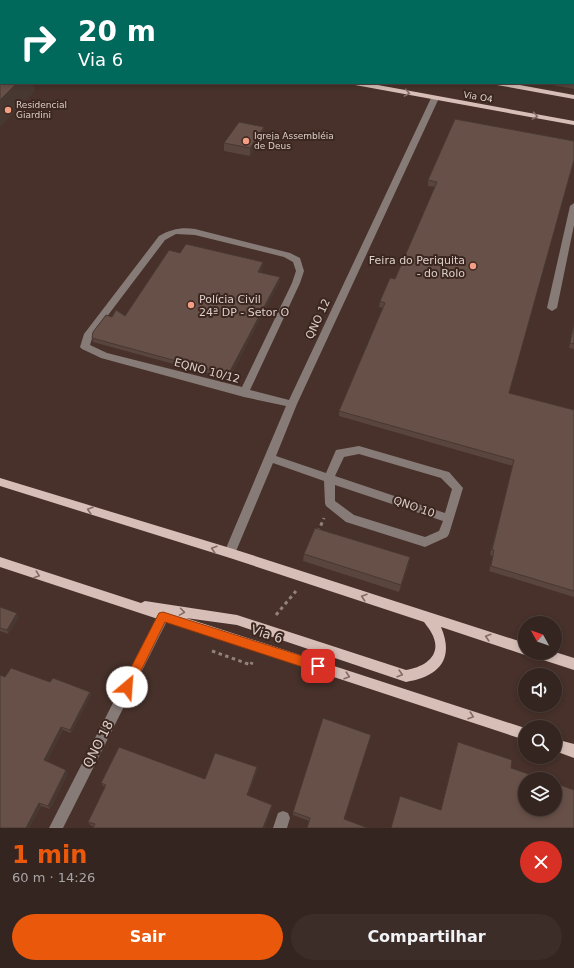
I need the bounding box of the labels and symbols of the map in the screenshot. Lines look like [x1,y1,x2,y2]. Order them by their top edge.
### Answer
one-way arrow [404,88,410,97]
street label: Via O4 [463,90,494,105]
place label: Residencial Giardini [16,100,67,120]
marker: Residencial Giardini [3,105,13,115]
one-way arrow [531,111,538,120]
place label: Igreja Assembléia de Deus [254,131,334,151]
marker: Igreja Assembléia de Deus [241,136,251,146]
place label: Feira do Periquita - do Rolo [369,254,465,280]
marker: Feira do Periquita - do Rolo [468,261,478,271]
place label: Polícia Civil 24ª DP - Setor O [199,293,290,319]
street label: QNO 12 [303,297,333,341]
marker: Polícia Civil 24ª DP - Setor O [186,300,196,310]
street label: EQNO 10/12 [173,356,241,386]
street label: QNO 10 [392,494,436,520]
one-way arrow [86,506,93,515]
one-way arrow [210,545,217,553]
one-way arrow [33,570,40,579]
one-way arrow [361,594,368,602]
one-way arrow [179,607,185,615]
north arrow [518,616,562,660]
street label: Via 6 [249,622,285,646]
one-way arrow [484,633,491,642]
pin [301,649,335,683]
position arrow [106,666,148,708]
one-way arrow [397,669,404,678]
one-way arrow [343,671,350,679]
one-way arrow [467,711,474,720]
street label: QNO 18 [80,718,116,770]

